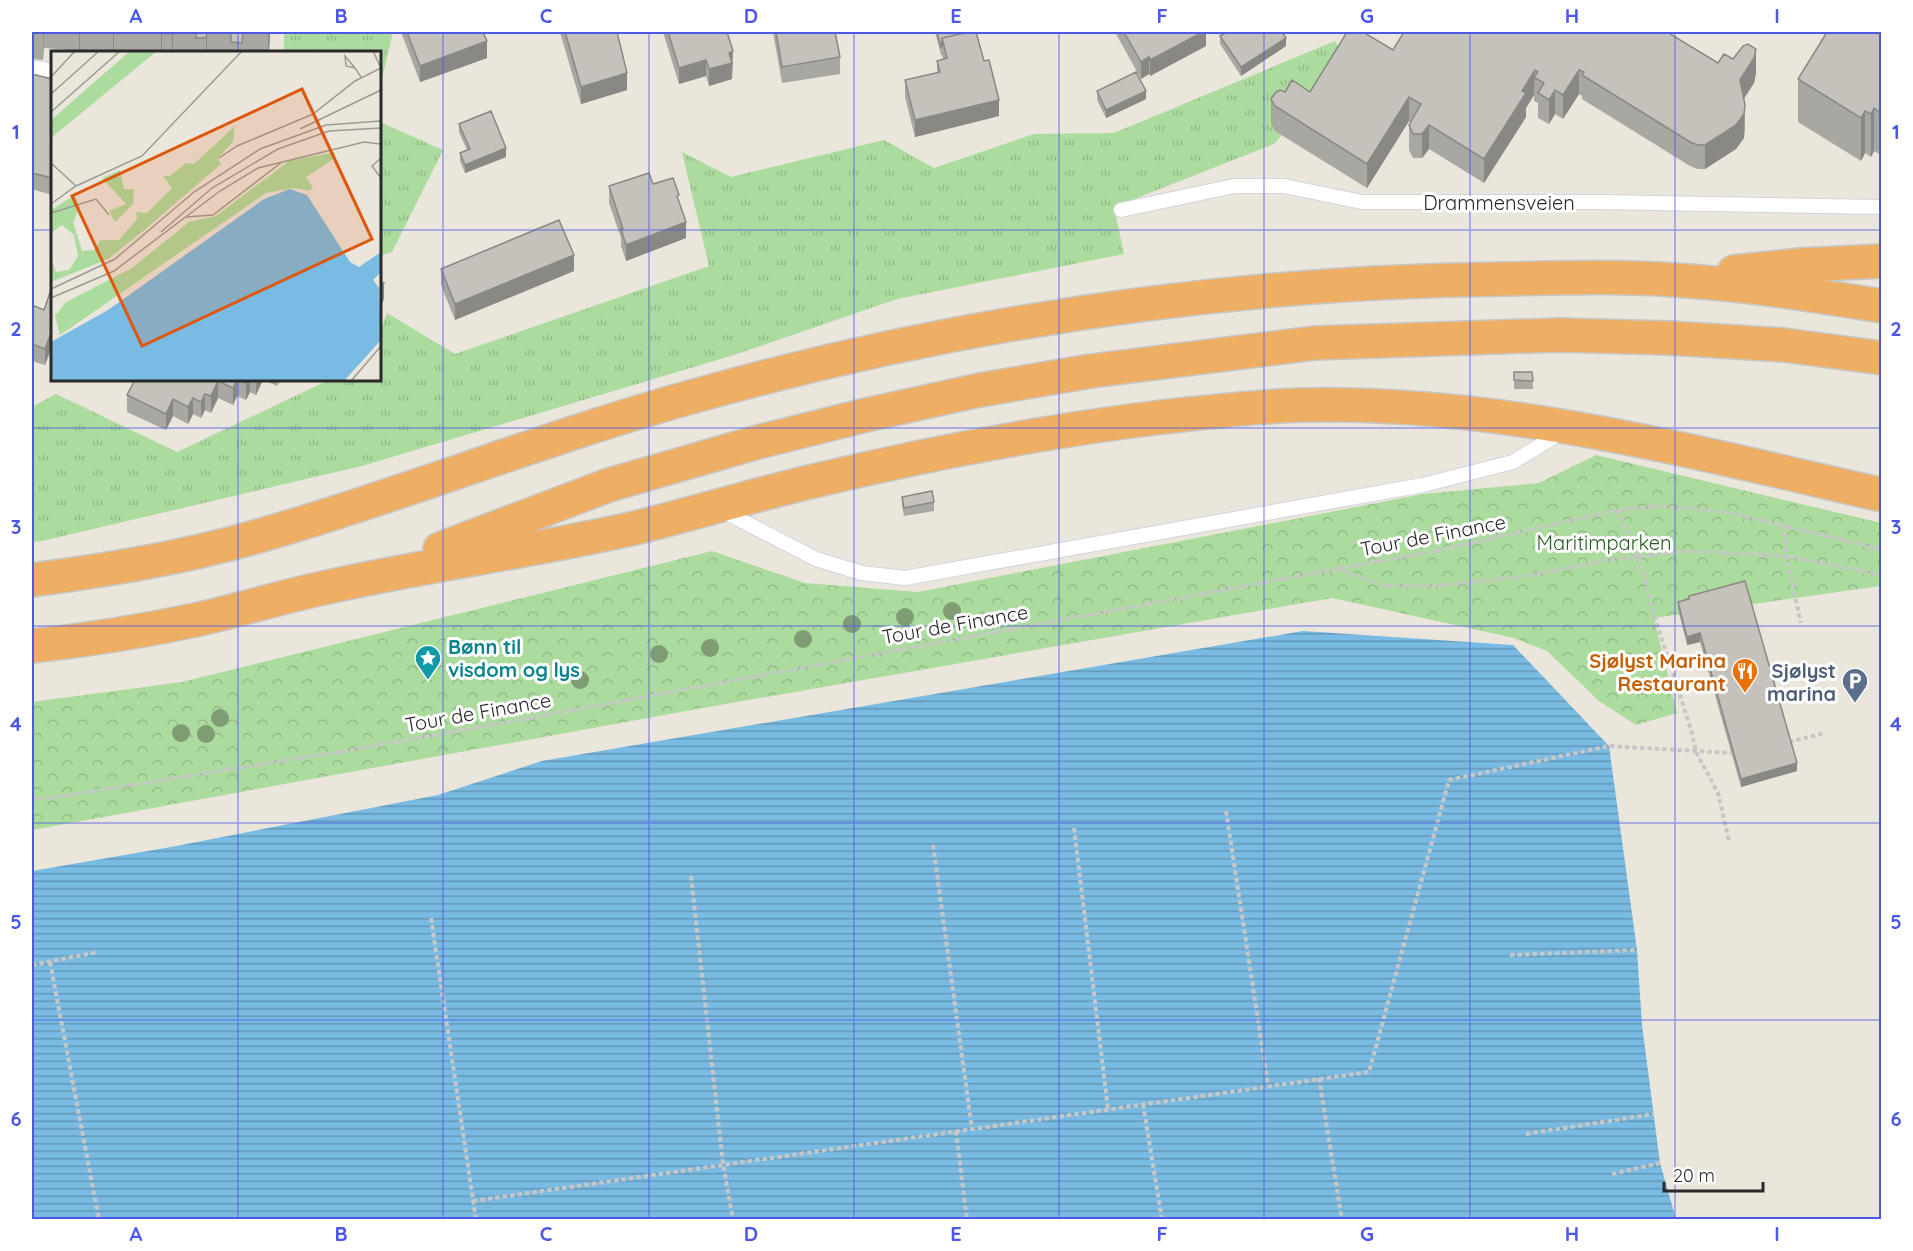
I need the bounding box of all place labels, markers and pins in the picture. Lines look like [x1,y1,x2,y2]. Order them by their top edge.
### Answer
place label: Bønn til visdom og lys [448,634,580,682]
place icon: Bønn til visdom og lys [413,643,443,681]
place label: Sjølyst Marina Restaurant [1589,648,1726,696]
restaurant icon: Sjølyst Marina Restaurant [1730,656,1760,694]
place label: Sjølyst marina [1767,658,1836,706]
parking icon: Sjølyst marina [1840,666,1870,704]

